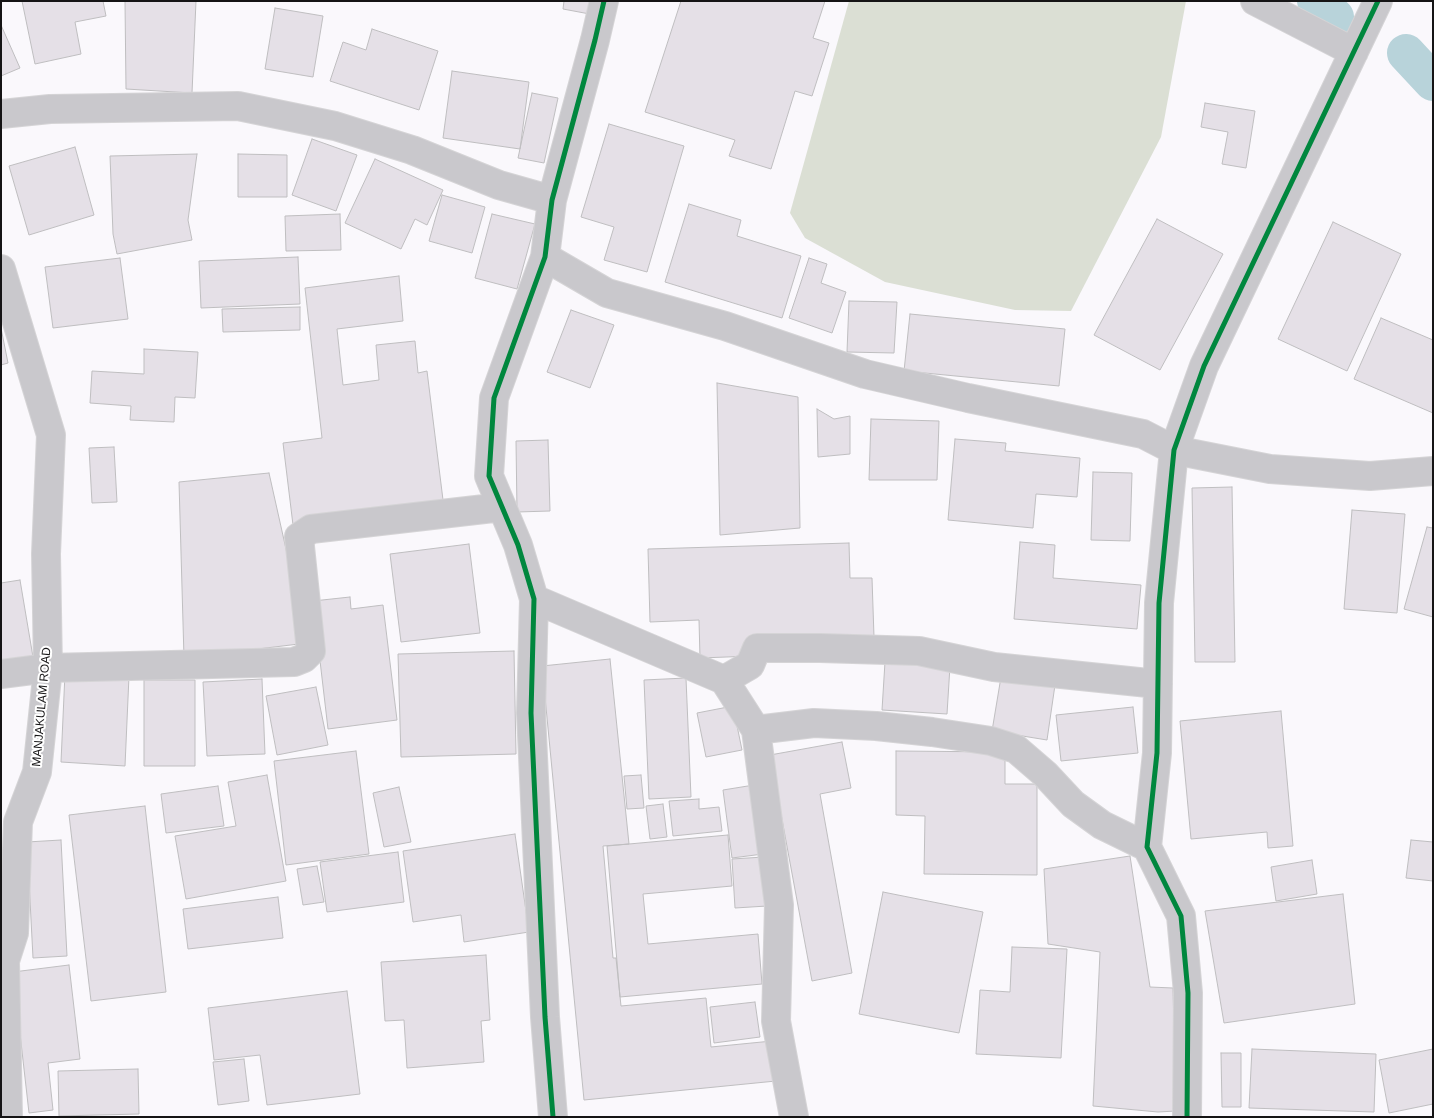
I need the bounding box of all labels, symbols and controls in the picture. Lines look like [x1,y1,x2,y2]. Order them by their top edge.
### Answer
street label: MANJAKULAM ROAD [30,647,54,767]

